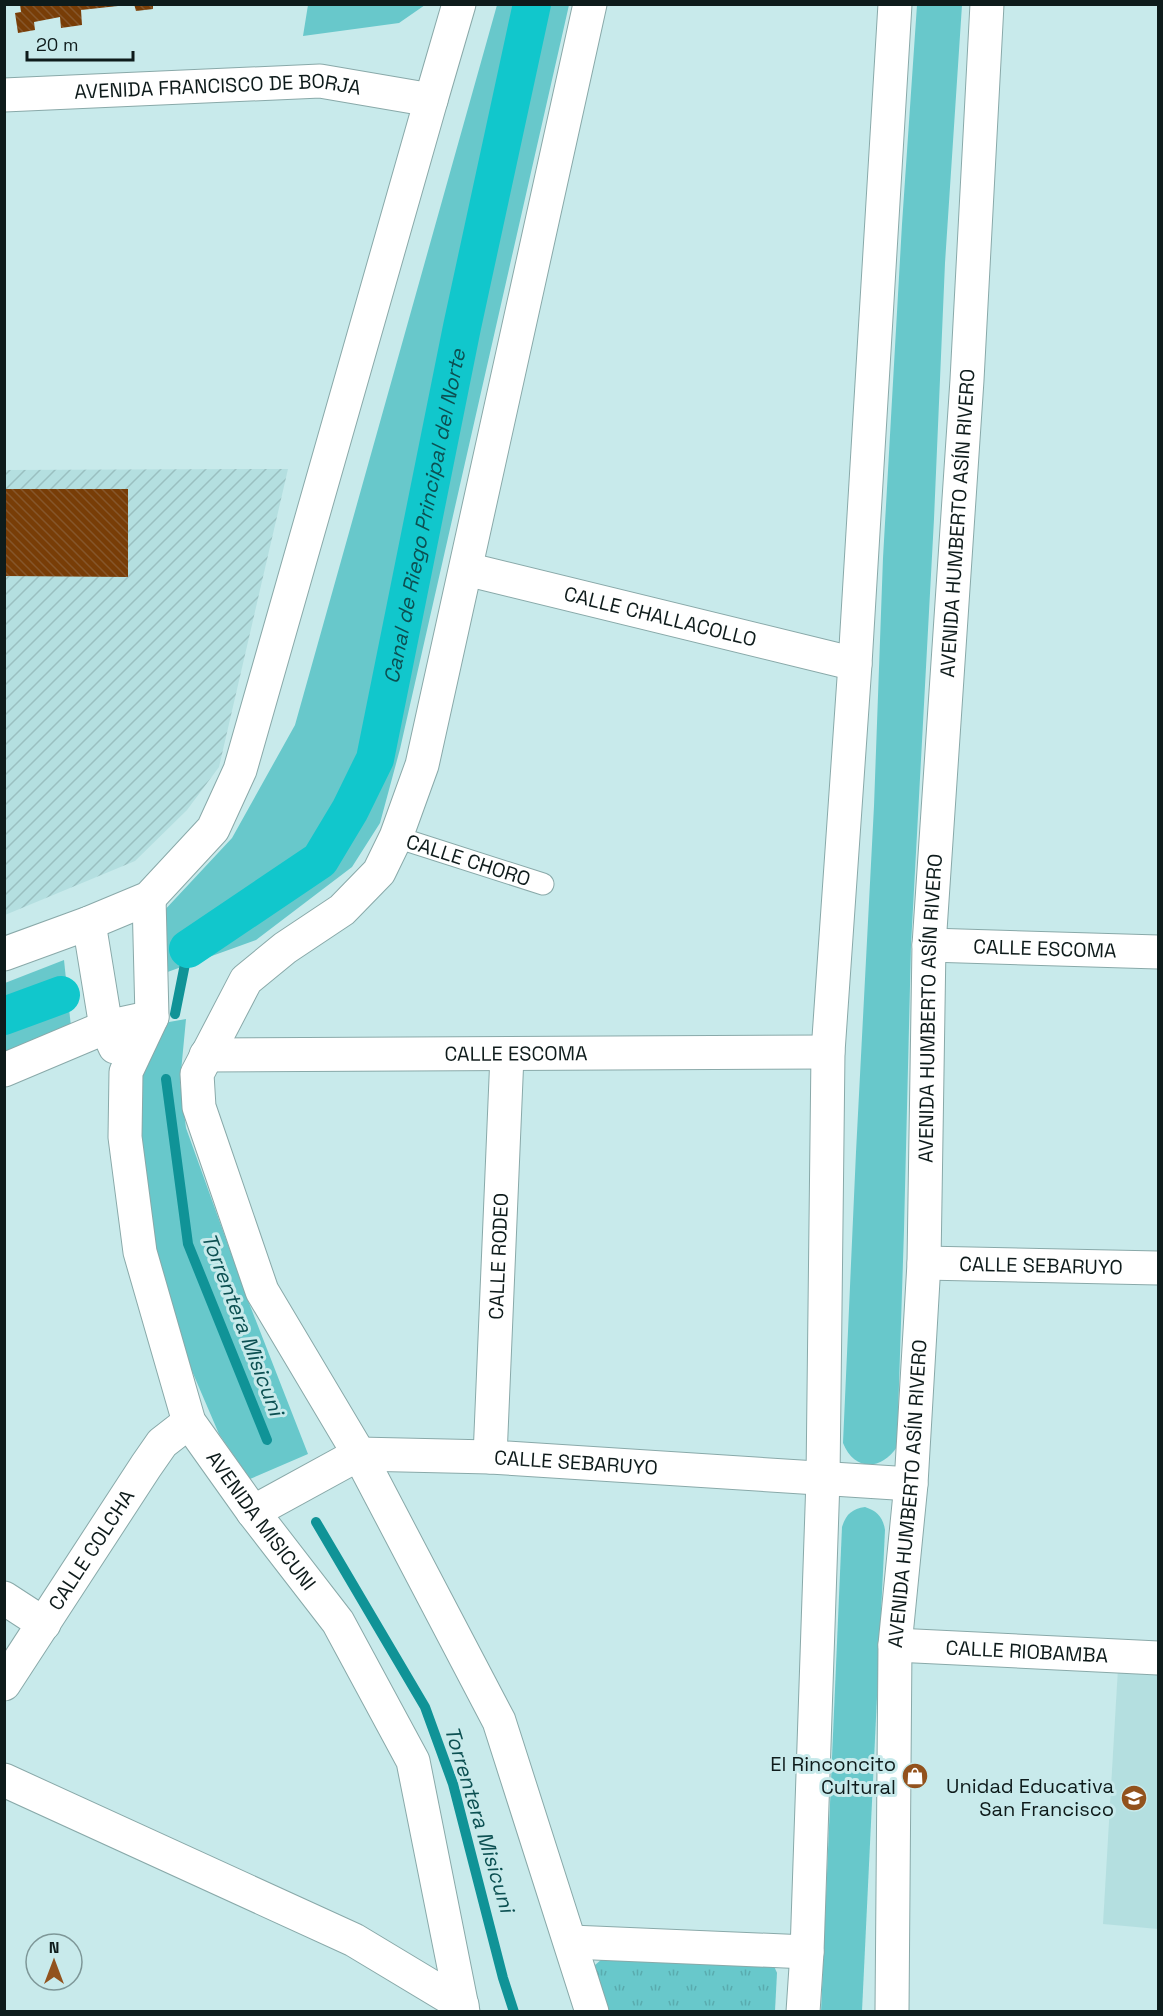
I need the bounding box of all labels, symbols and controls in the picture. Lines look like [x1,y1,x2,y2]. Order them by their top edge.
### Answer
scale bar [27,24,134,62]
text: 20 m [36,33,79,56]
street label: AVENIDA FRANCISCO DE BORJA [74,68,363,105]
water label: Canal de Riego Principal del Norte [377,345,471,686]
street label: AVENIDA HUMBERTO ASÍN RIVERO [934,368,981,678]
street label: CALLE CHALLACOLLO [561,580,759,653]
street label: CALLE CHORO [403,828,534,892]
street label: AVENIDA HUMBERTO ASÍN RIVERO [913,853,948,1163]
street label: CALLE ESCOMA [973,933,1117,964]
street label: CALLE ESCOMA [444,1040,588,1067]
street label: CALLE RODEO [483,1192,514,1320]
water label: Torrentera Misicuni [196,1229,291,1422]
street label: CALLE SEBARUYO [959,1251,1123,1280]
street label: AVENIDA HUMBERTO ASÍN RIVERO [882,1339,932,1649]
street label: CALLE SEBARUYO [493,1444,659,1481]
street label: AVENIDA MISICUNI [201,1446,322,1596]
street label: CALLE COLCHA [43,1484,140,1615]
street label: CALLE RIOBAMBA [945,1635,1109,1669]
water label: Torrentera Misicuni [439,1723,522,1918]
place label: El Rinconcito Cultural [770,1751,896,1800]
shop icon: El Rinconcito Cultural [900,1761,930,1791]
place label: Unidad Educativa San Francisco [946,1773,1114,1822]
school or university icon: Unidad Educativa San Francisco [1119,1783,1149,1813]
north arrow [24,1932,84,1992]
text: N [49,1937,59,1958]

